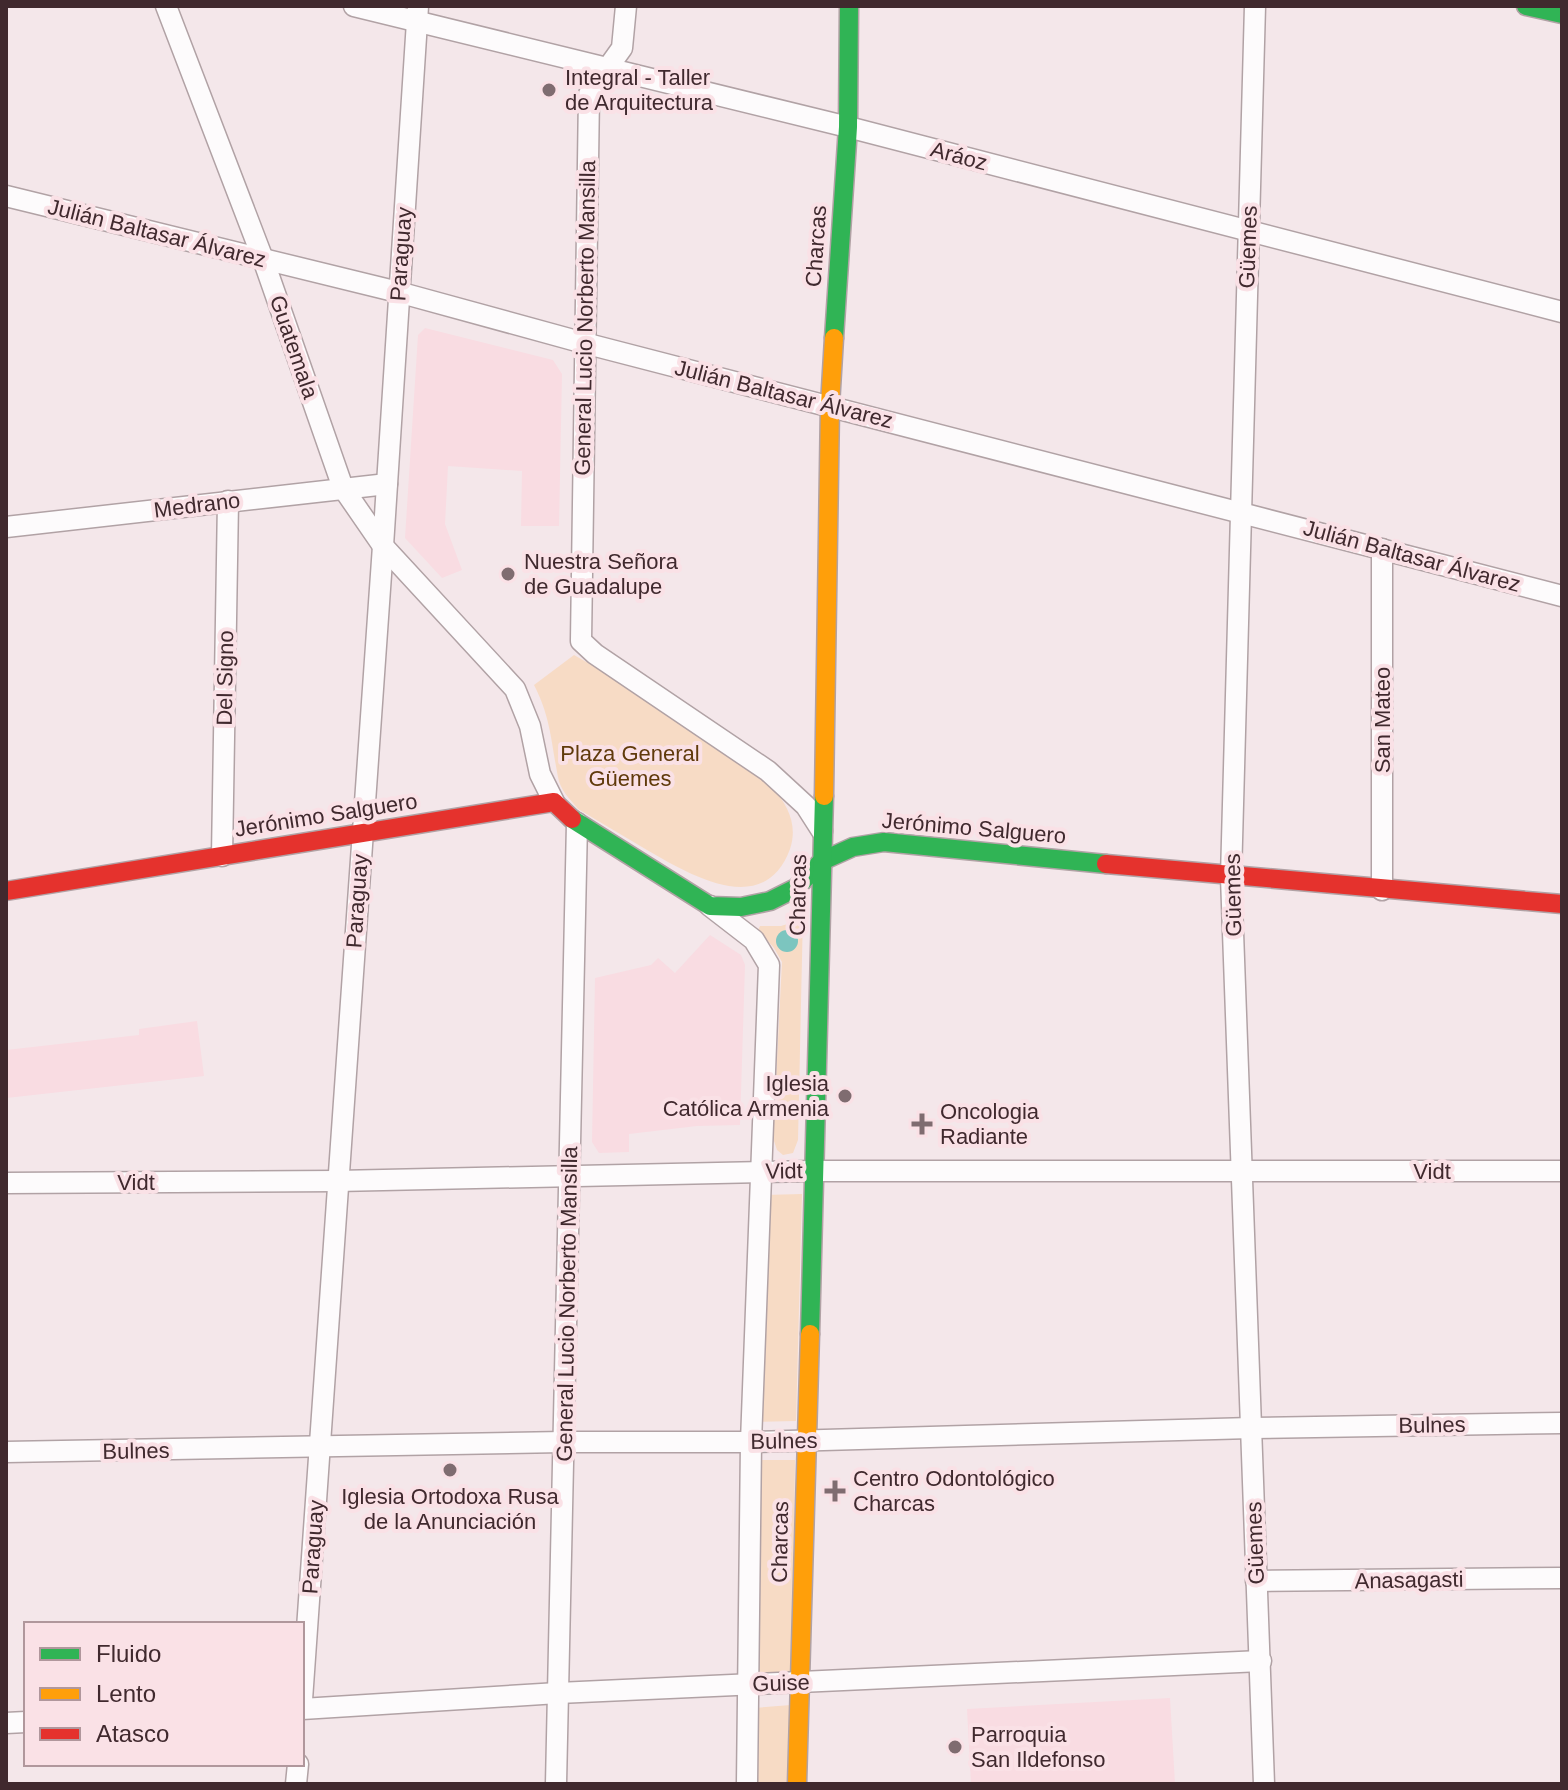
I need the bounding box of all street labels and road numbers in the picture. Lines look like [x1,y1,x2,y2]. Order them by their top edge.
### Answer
street label: Aráoz [928,136,990,176]
street label: General Lucio Norberto Mansilla [570,159,600,476]
street label: Julián Baltasar Álvarez [45,194,269,272]
street label: Charcas [801,204,831,288]
street label: Güemes [1234,205,1262,289]
street label: Paraguay [385,206,417,302]
street label: Guatemala [265,292,324,403]
street label: Julián Baltasar Álvarez [672,355,896,433]
street label: Medrano [152,487,242,523]
street label: Julián Baltasar Álvarez [1301,515,1523,597]
street label: Del Signo [212,630,238,726]
street label: San Mateo [1370,667,1395,773]
street label: Jerónimo Salguero [233,788,419,842]
street label: Jerónimo Salguero [881,807,1067,849]
street label: Paraguay [341,853,373,949]
street label: Güemes [1220,853,1246,937]
street label: Charcas [785,854,811,936]
street label: General Lucio Norberto Mansilla [552,1145,582,1462]
street label: Vidt [765,1158,803,1184]
street label: Vidt [1413,1159,1451,1184]
street label: Vidt [117,1170,155,1195]
street label: Bulnes [1398,1412,1466,1438]
street label: Bulnes [750,1428,818,1454]
street label: Bulnes [102,1438,170,1464]
street label: Paraguay [297,1499,329,1595]
street label: Charcas [767,1501,793,1583]
street label: Güemes [1241,1501,1269,1585]
street label: Anasagasti [1354,1567,1464,1593]
street label: Guise [752,1670,810,1696]

